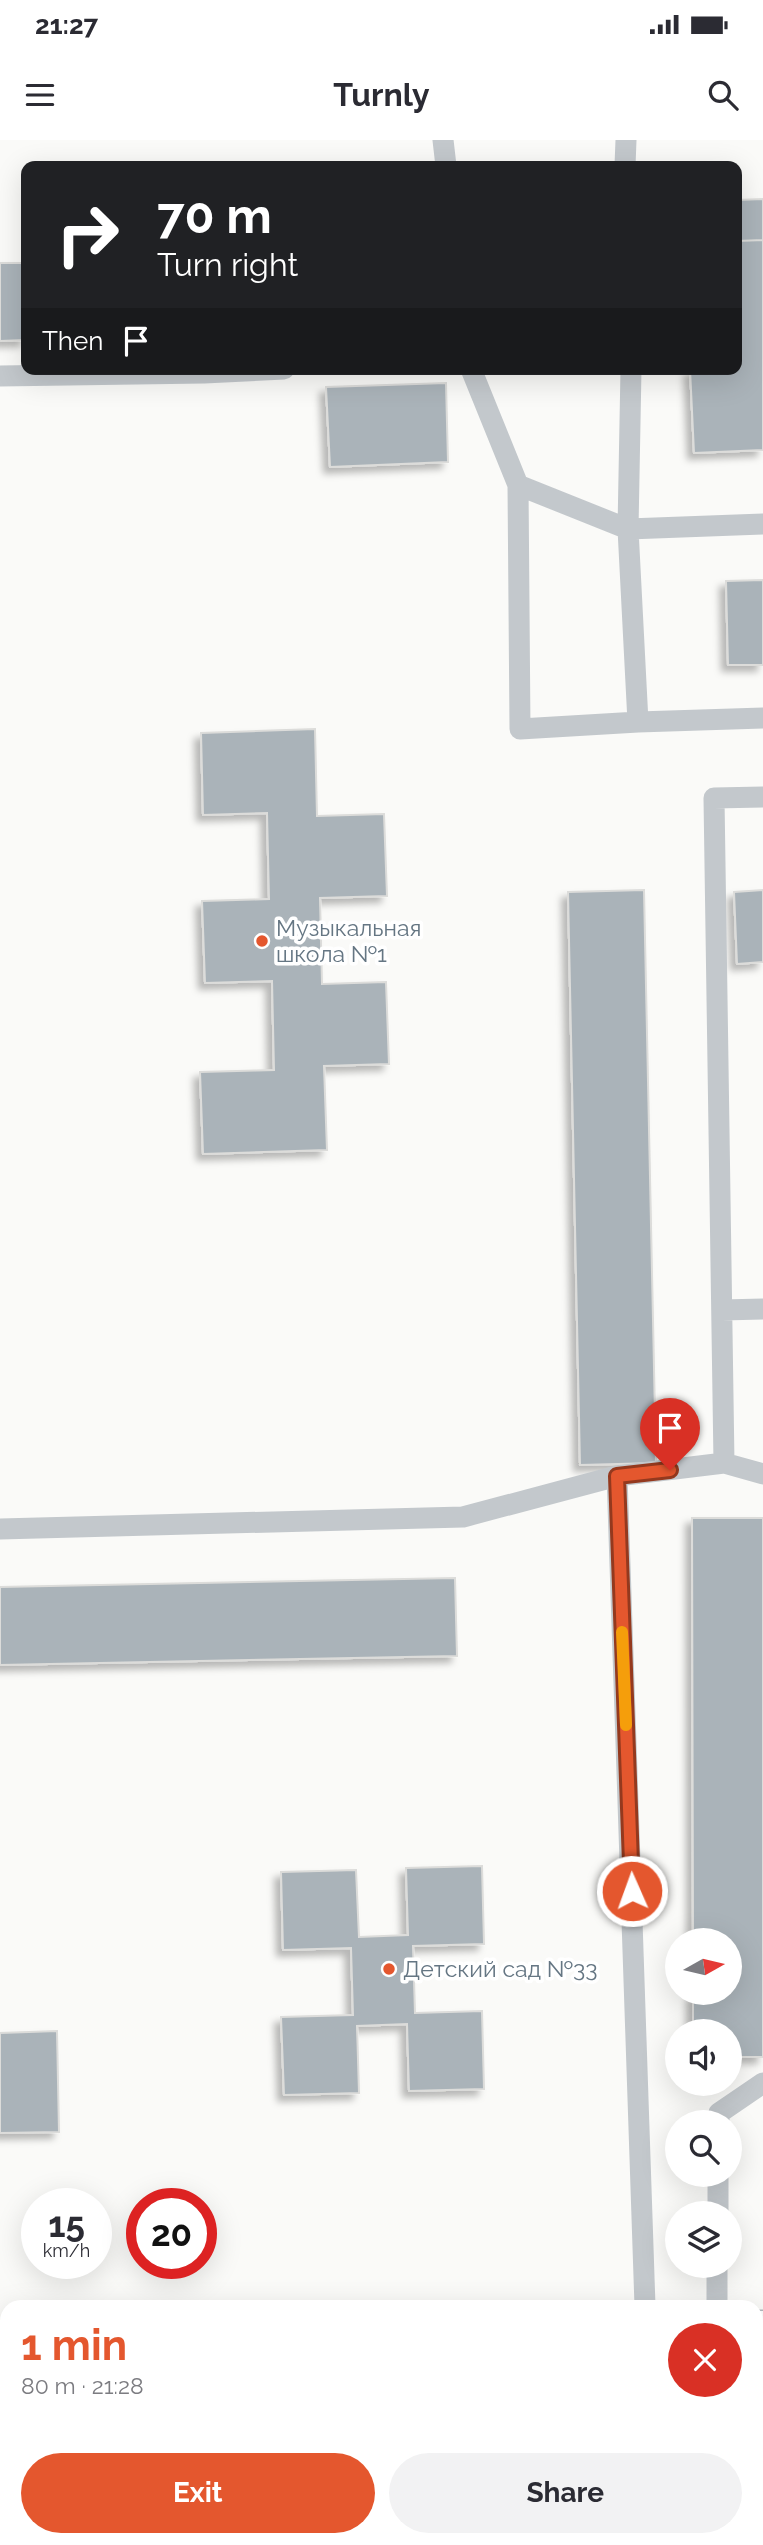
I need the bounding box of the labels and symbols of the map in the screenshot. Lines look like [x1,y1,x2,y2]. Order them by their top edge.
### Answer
place label: Музыкальная школа №1 [276,914,421,967]
marker: Музыкальная школа №1 [254,933,270,949]
pin [640,1398,700,1470]
position arrow [595,1854,669,1928]
north arrow [665,1928,742,2006]
place label: Детский сад №33 [403,1955,598,1982]
marker: Детский сад №33 [381,1961,397,1977]
speed limit sign: 20 [126,2188,217,2279]

